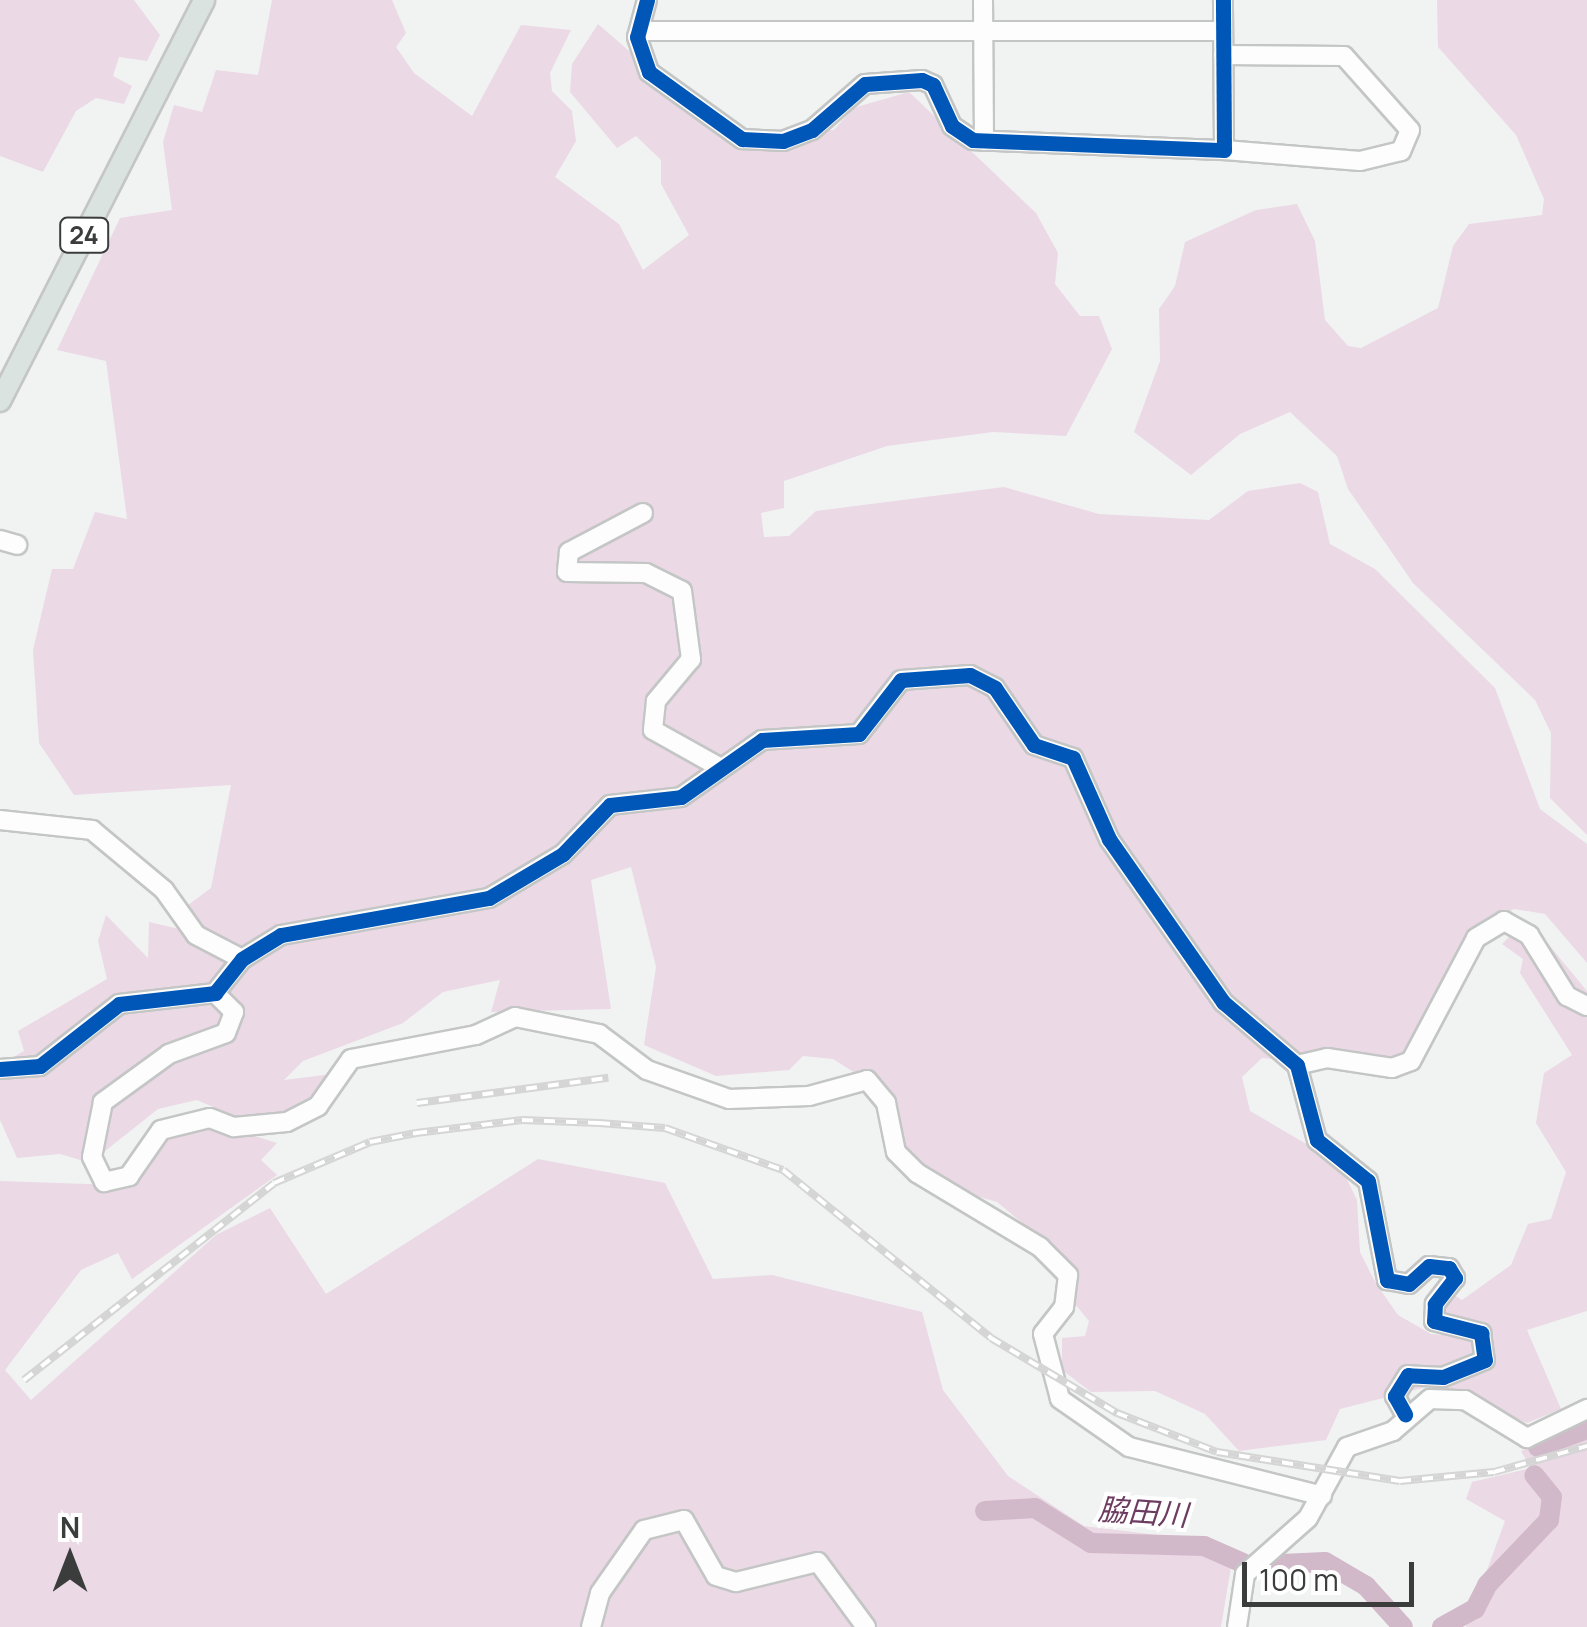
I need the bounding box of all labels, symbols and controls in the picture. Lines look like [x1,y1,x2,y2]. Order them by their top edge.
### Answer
road number: 24 [59,215,109,255]
water label: 脇田川 [1097,1491,1189,1533]
north arrow [20,1507,120,1607]
text: N [60,1508,80,1546]
scale bar [1247,1542,1420,1604]
text: 100 m [1259,1559,1339,1600]

